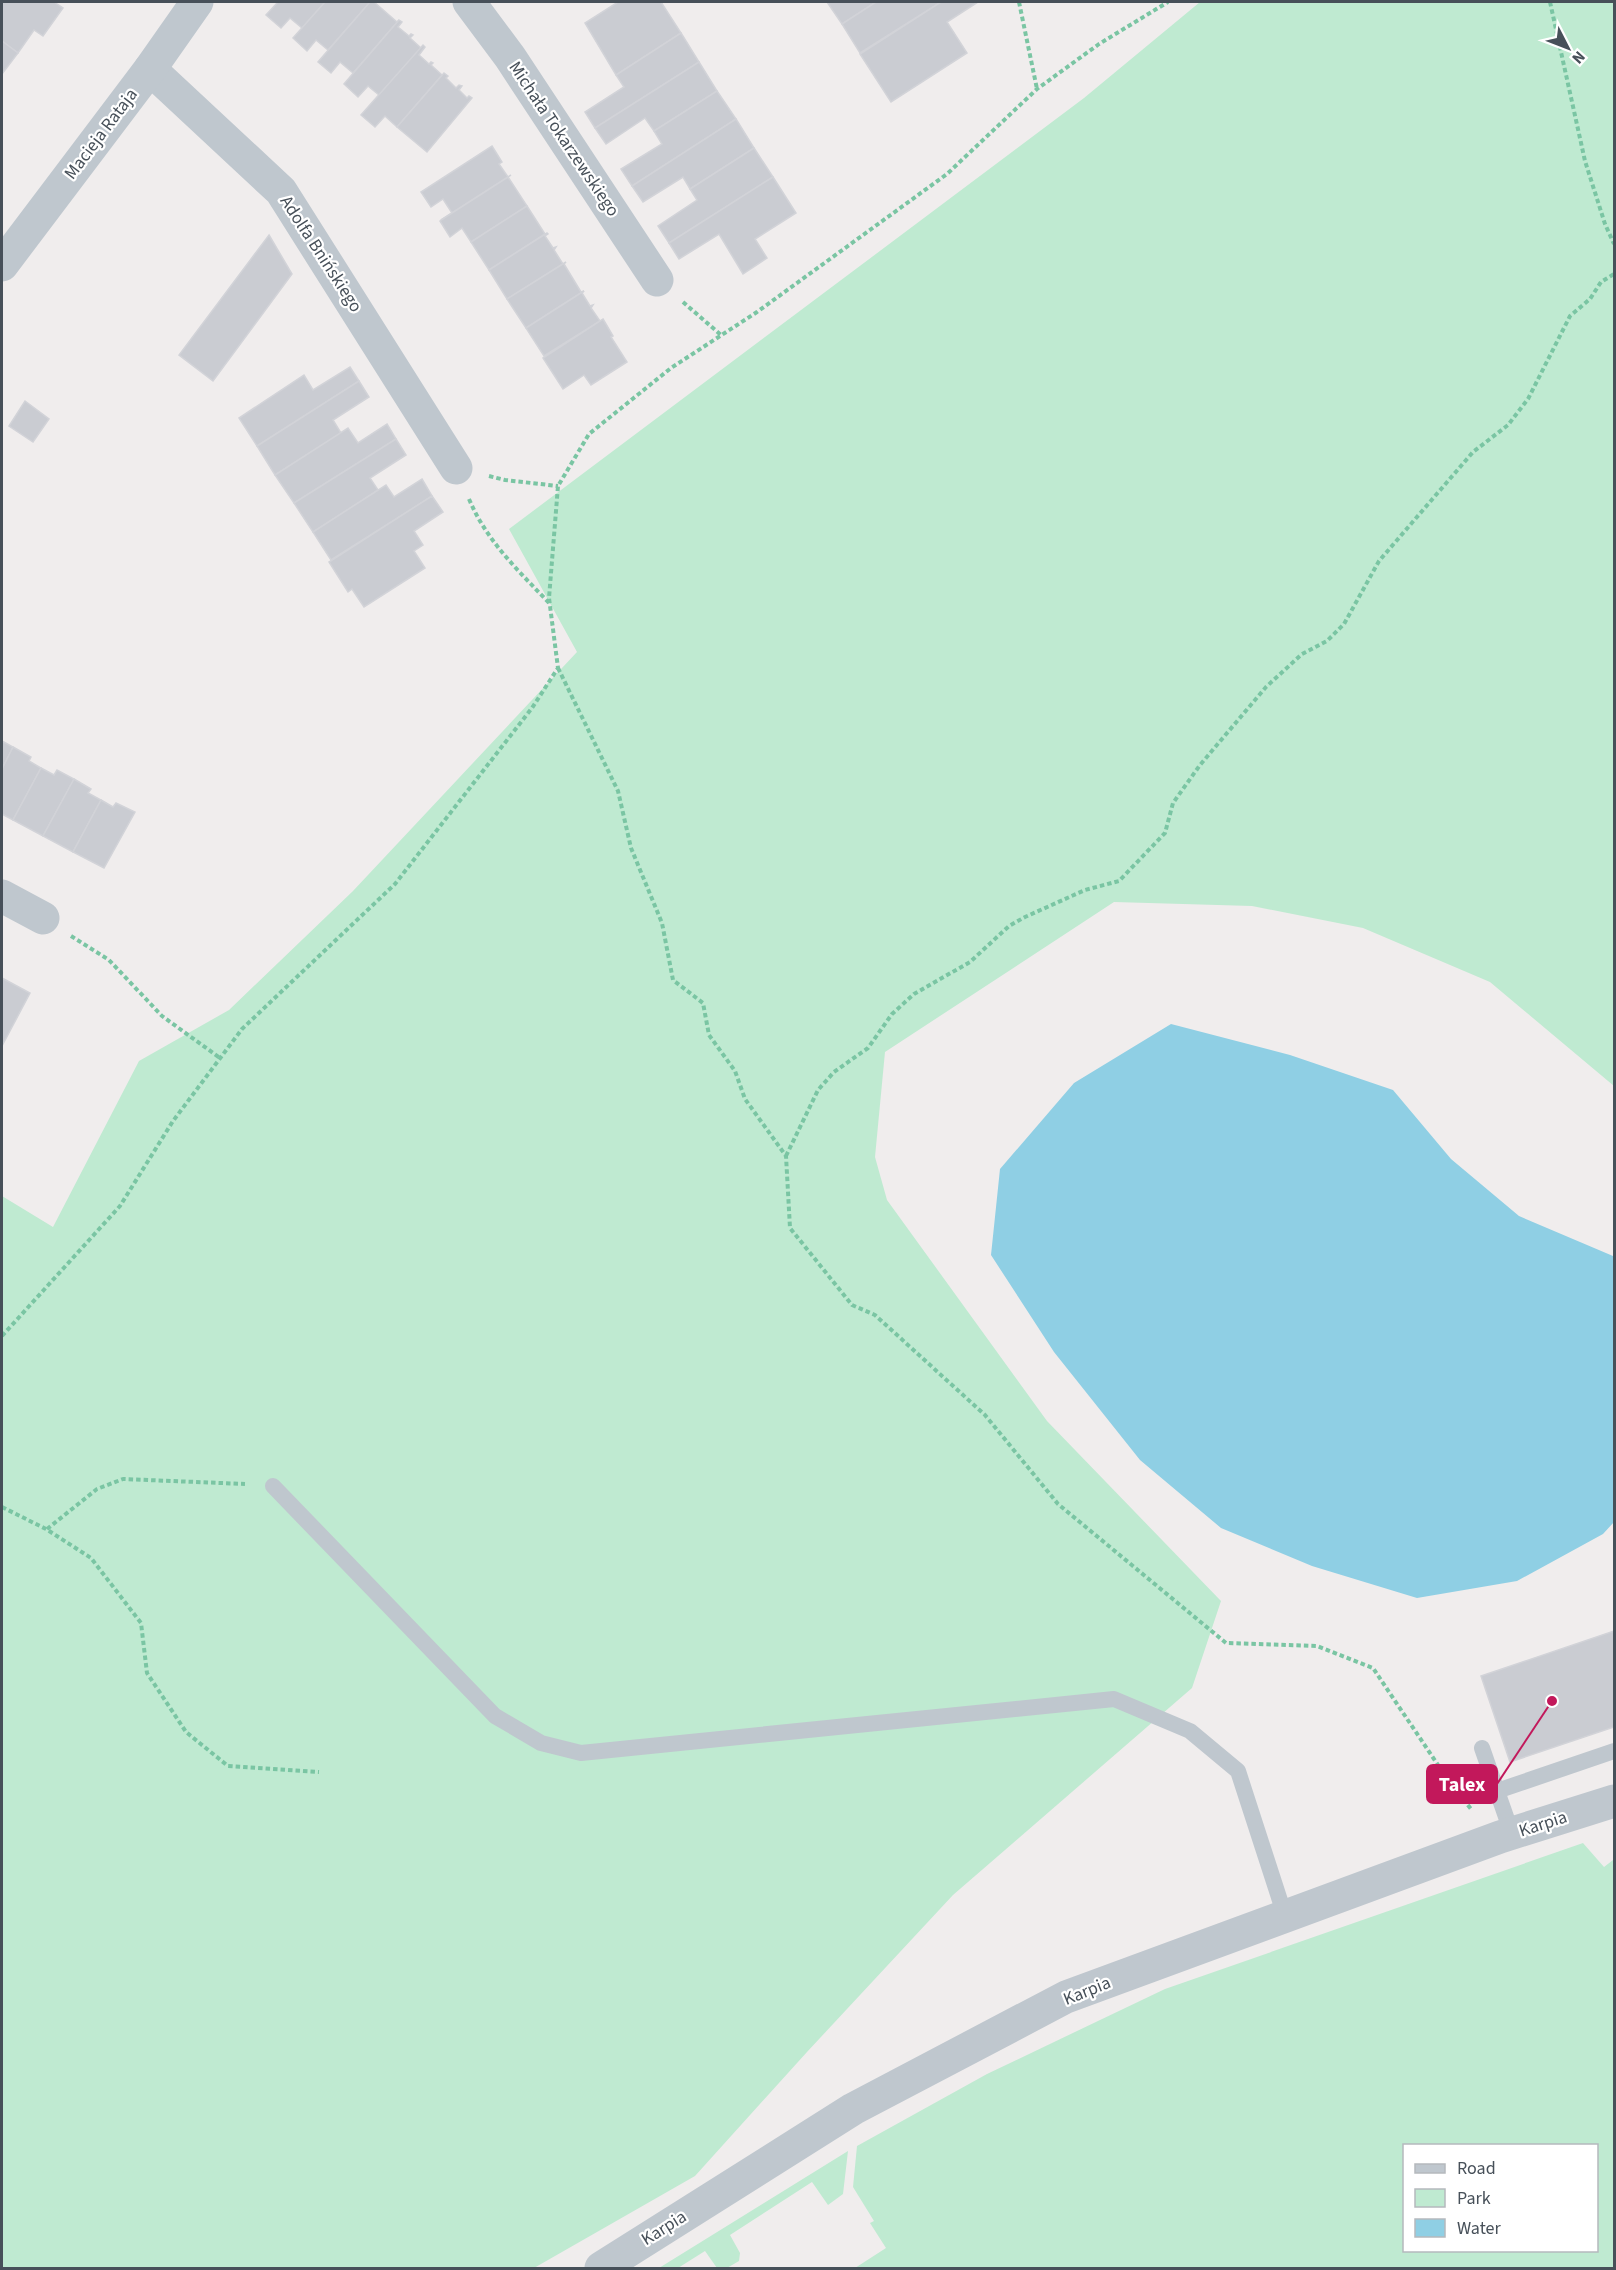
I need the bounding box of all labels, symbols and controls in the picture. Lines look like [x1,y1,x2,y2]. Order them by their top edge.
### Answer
north arrow [1538,18,1598,78]
text: N [1567,46,1590,69]
street label: Michała Tokarzewskiego [503,56,625,222]
street label: Macieja Rataja [58,83,144,185]
street label: Adolfa Bnińskiego [274,191,368,317]
callout: Talex [1427,1765,1497,1803]
text: Talex [1439,1771,1485,1799]
street label: Karpia [1516,1805,1570,1843]
street label: Karpia [1059,1970,1115,2012]
legend [1403,2144,1598,2252]
text: Road [1457,2156,1496,2181]
text: Park [1457,2186,1491,2211]
street label: Karpia [636,2204,692,2252]
text: Water [1457,2216,1501,2241]

